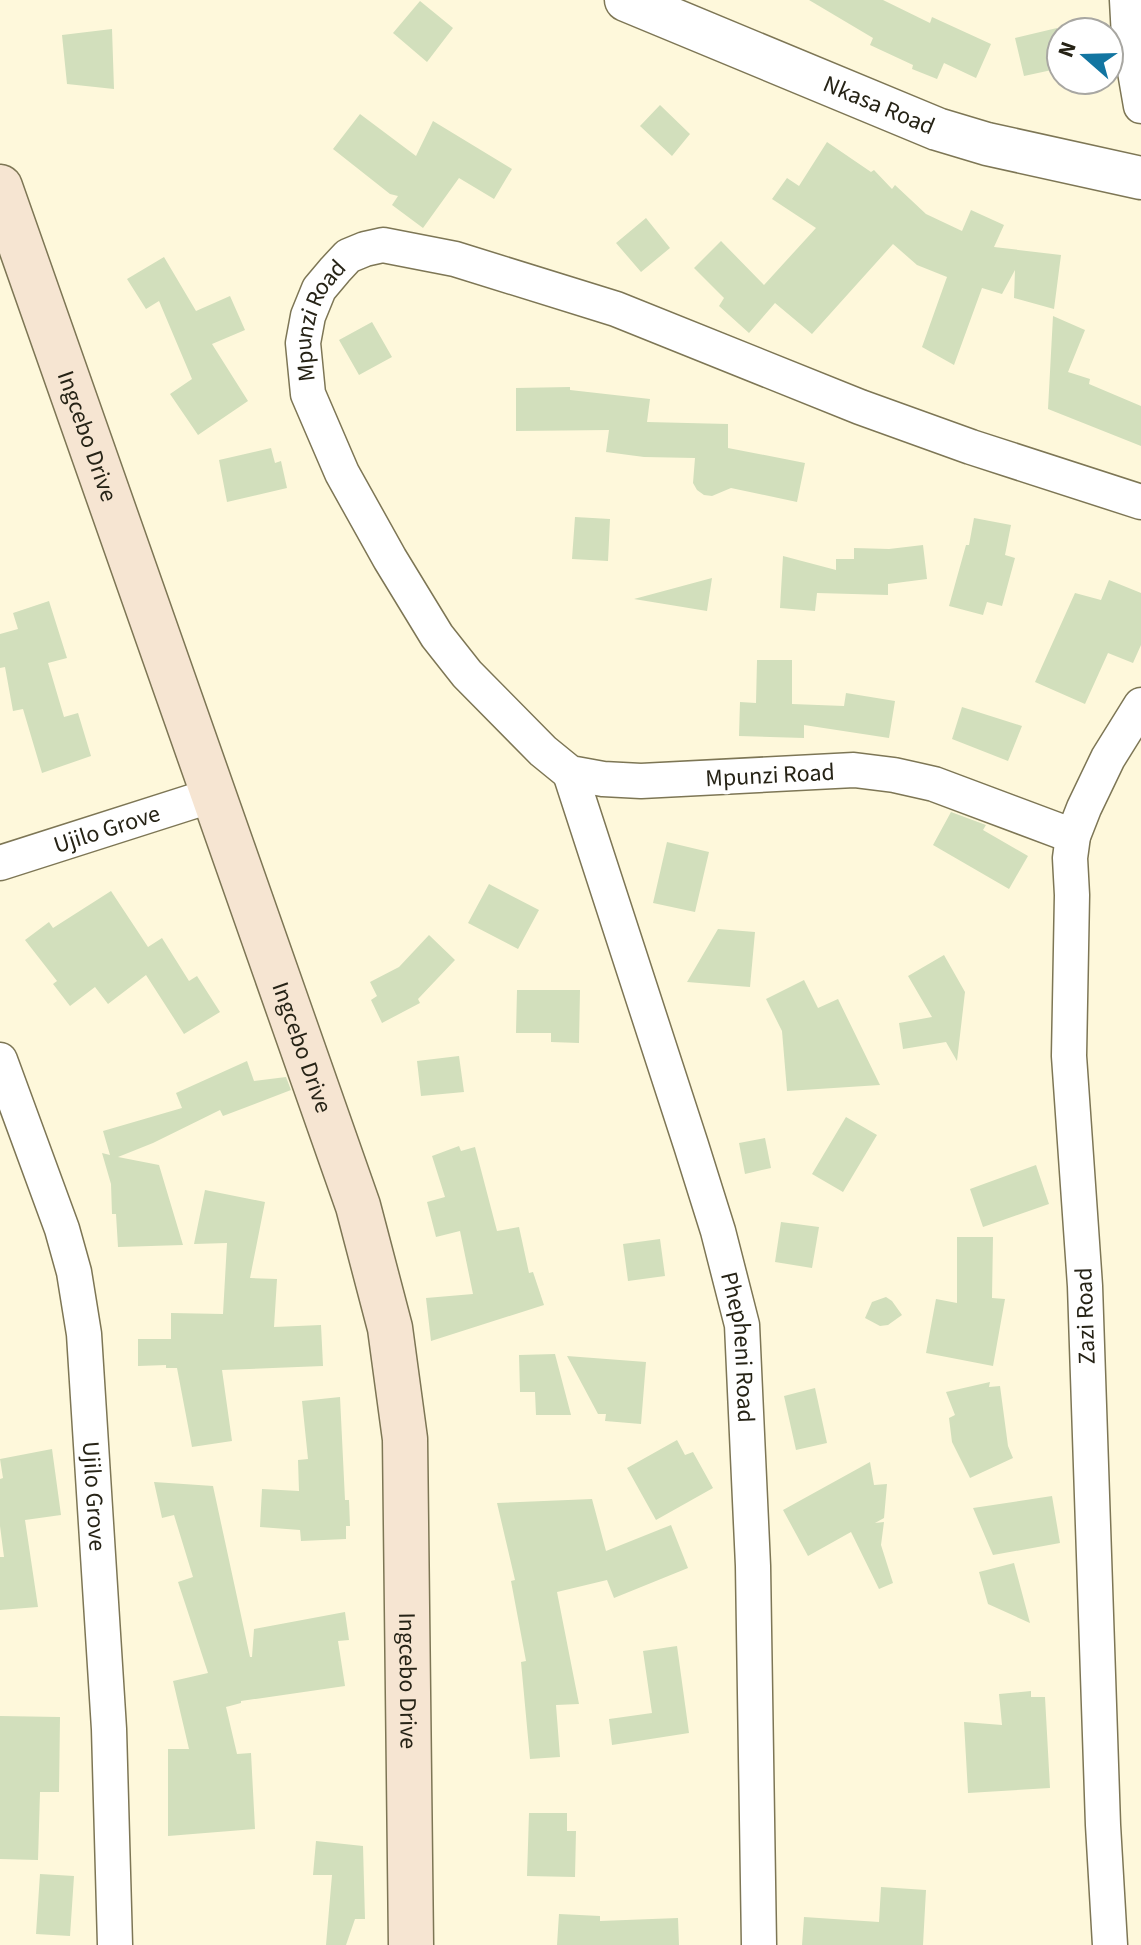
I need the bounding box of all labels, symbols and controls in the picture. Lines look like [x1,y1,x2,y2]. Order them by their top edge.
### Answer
north arrow [1045,16,1125,96]
text: N [1050,37,1085,62]
street label: Nkasa Road [818,67,940,144]
street label: Mpunzi Road [286,252,355,383]
street label: Ingcebo Drive [48,366,126,507]
street label: Mpunzi Road [705,755,836,796]
street label: Ujilo Grove [49,796,165,863]
street label: Ingcebo Drive [263,977,341,1118]
street label: Zazi Road [1066,1267,1105,1365]
street label: Phepheni Road [711,1268,763,1424]
street label: Ujilo Grove [73,1440,115,1552]
street label: Ingcebo Drive [389,1612,426,1749]

